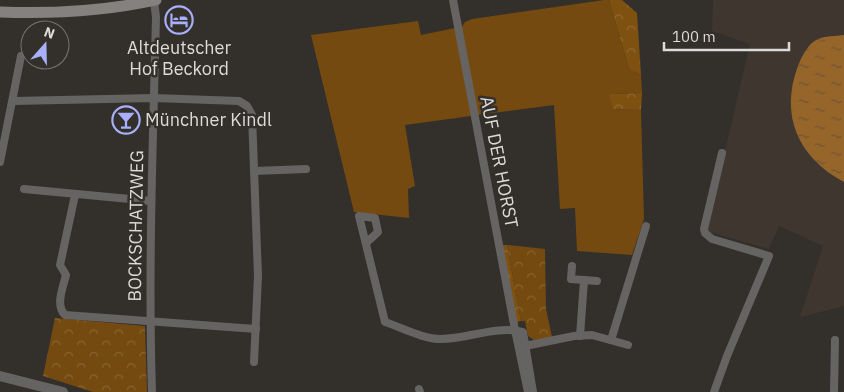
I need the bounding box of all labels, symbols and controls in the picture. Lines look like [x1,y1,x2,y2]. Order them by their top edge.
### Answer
hotel icon: Altdeutscher Hof Beckord [164,5,194,35]
north arrow [20,20,70,70]
scale bar [664,20,789,52]
text: N [42,23,57,43]
text: 100 m [672,27,716,46]
place label: Altdeutscher Hof Beckord [127,36,231,80]
street label: AUF DER HORST [475,94,524,230]
bar icon: Münchner Kindl [111,105,141,135]
place label: Münchner Kindl [145,108,272,131]
street label: BOCKSCHATZWEG [123,150,148,302]

